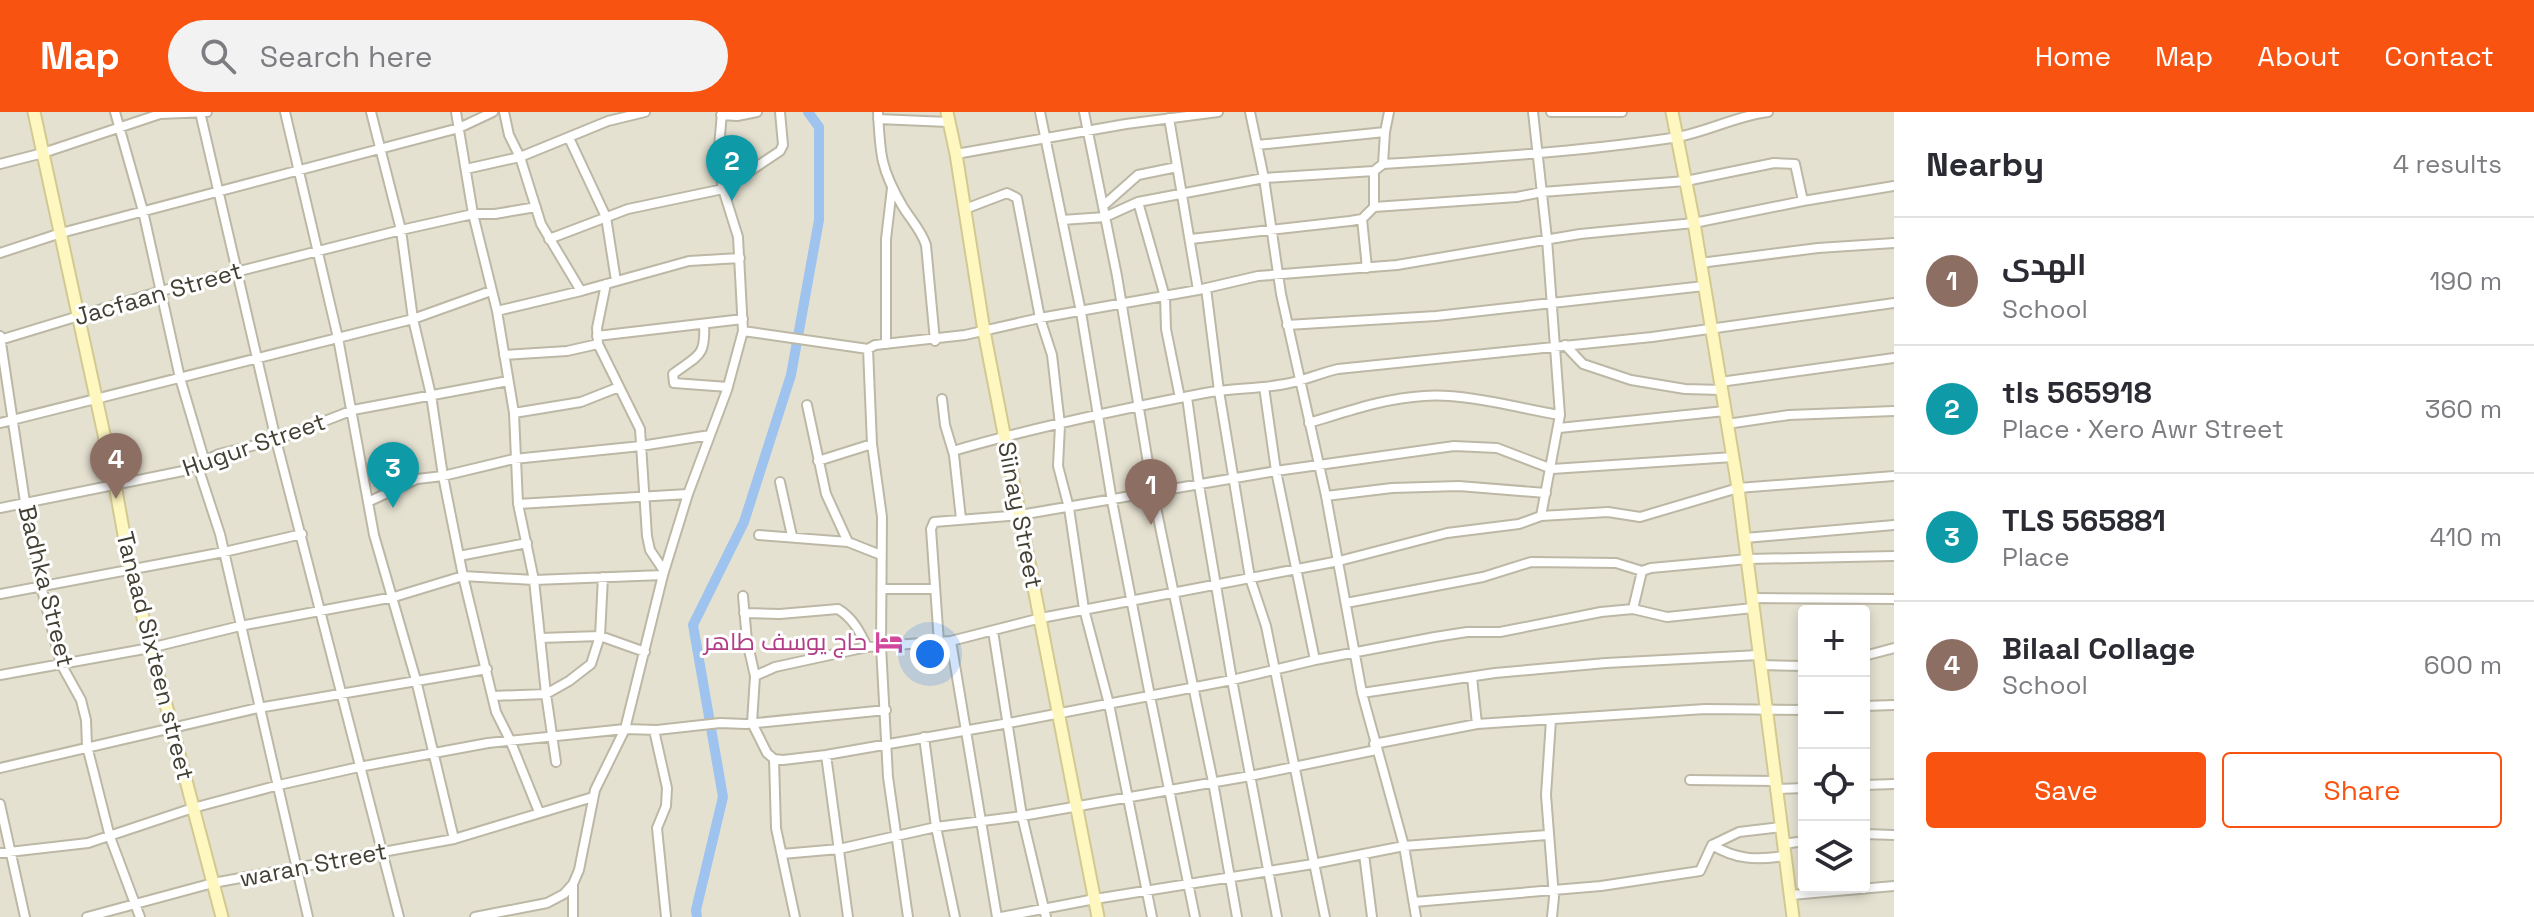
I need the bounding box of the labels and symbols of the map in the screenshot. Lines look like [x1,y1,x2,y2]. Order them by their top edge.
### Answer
pin: 2 [706,135,758,201]
street label: Jacfaan Street [70,255,245,332]
street label: Hugur Street [178,406,329,483]
pin: 4 [90,433,142,499]
street label: Siinay Street [991,439,1050,591]
pin: 3 [367,442,419,508]
pin: 1 [1125,459,1177,525]
street label: Badhka Street [11,502,82,670]
street label: Tanaad Sixteen street [110,528,201,783]
place label: حاج يوسف طاهر [702,626,867,658]
hotel icon: حاج يوسف طاهر [874,627,904,657]
your location [910,634,950,674]
street label: waran Street [237,835,389,894]

